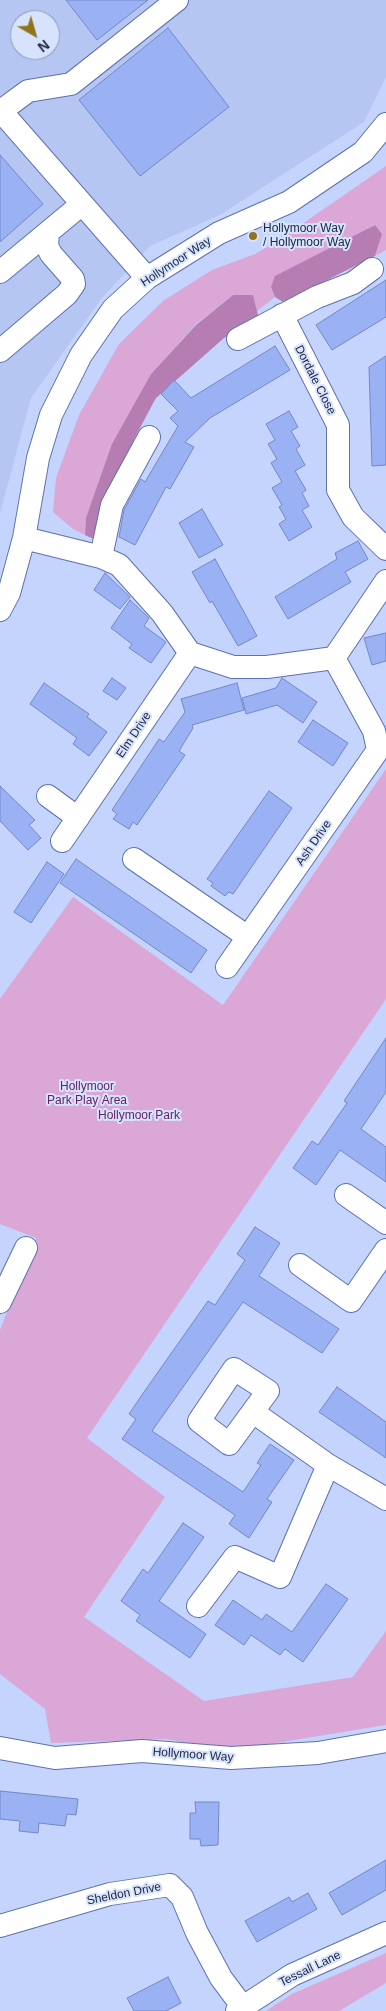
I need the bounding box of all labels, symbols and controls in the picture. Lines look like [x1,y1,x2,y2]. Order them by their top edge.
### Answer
north arrow [10,10,60,60]
text: N [35,37,53,55]
place label: Hollymoor Way / Hollymoor Way [263,222,351,250]
marker: Hollymoor Way / Hollymoor Way [247,230,259,242]
street label: Hollymoor Way [138,234,214,290]
street label: Dordale Close [291,343,339,417]
street label: Elm Drive [113,709,155,761]
street label: Ash Drive [293,818,335,868]
park label: Hollymoor Park Play Area [47,1080,127,1108]
park label: Hollymoor Park [98,1109,180,1123]
street label: Hollymoor Way [152,1745,234,1765]
street label: Sheldon Drive [86,1880,162,1908]
street label: Tessall Lane [277,1948,343,1990]

